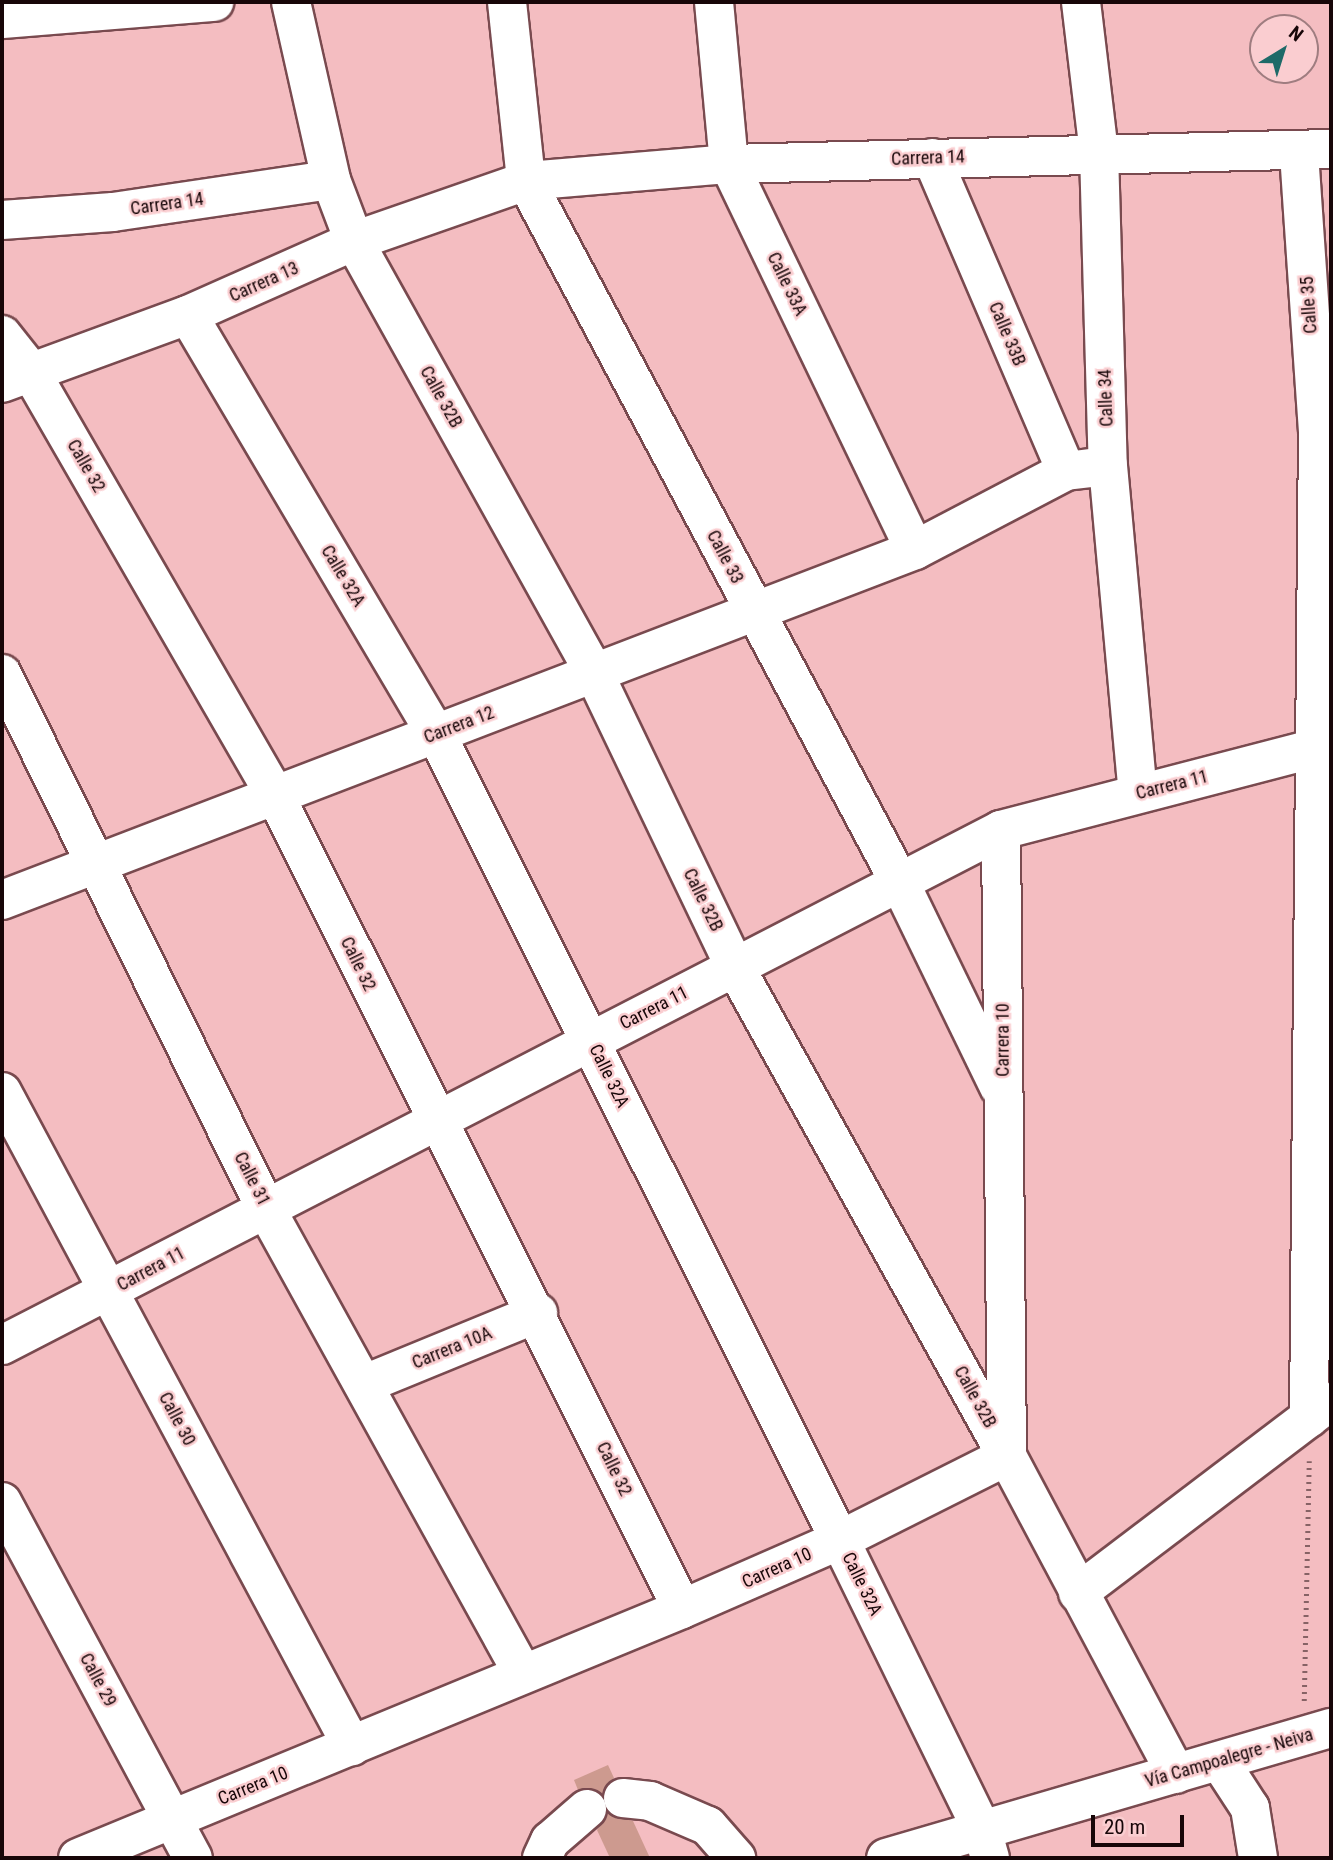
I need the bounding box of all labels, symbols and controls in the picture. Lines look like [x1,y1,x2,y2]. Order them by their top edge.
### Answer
north arrow [1249,14,1319,84]
text: N [1284,21,1308,46]
street label: Carrera 14 [891,146,965,170]
street label: Carrera 14 [129,188,205,220]
street label: Calle 33A [762,249,812,319]
street label: Carrera 13 [226,257,302,307]
street label: Calle 35 [1296,276,1322,334]
street label: Calle 33B [984,299,1030,369]
street label: Calle 32B [415,362,467,432]
street label: Calle 34 [1094,369,1118,427]
street label: Calle 32 [62,436,110,496]
street label: Calle 33 [702,527,748,587]
street label: Calle 32A [316,541,370,611]
street label: Carrera 12 [421,702,497,748]
street label: Carrera 11 [1134,766,1210,804]
street label: Calle 32B [679,865,727,935]
street label: Calle 32 [336,933,380,995]
street label: Carrera 11 [616,982,692,1034]
street label: Carrera 10 [992,1003,1014,1077]
street label: Calle 32A [584,1041,634,1111]
street label: Calle 31 [229,1149,275,1209]
street label: Carrera 11 [113,1242,189,1296]
street label: Carrera 10A [409,1322,495,1374]
street label: Calle 32B [949,1362,1001,1432]
street label: Calle 30 [154,1389,200,1449]
street label: Calle 32 [592,1438,636,1500]
street label: Carrera 10 [739,1543,815,1593]
street label: Calle 32A [837,1549,887,1619]
street label: Calle 29 [75,1650,121,1710]
street label: Vía Campoalegre - Neiva [1142,1724,1316,1792]
street label: Carrera 10 [215,1762,291,1810]
scale bar [1095,1800,1188,1844]
text: 20 m [1104,1815,1145,1839]

